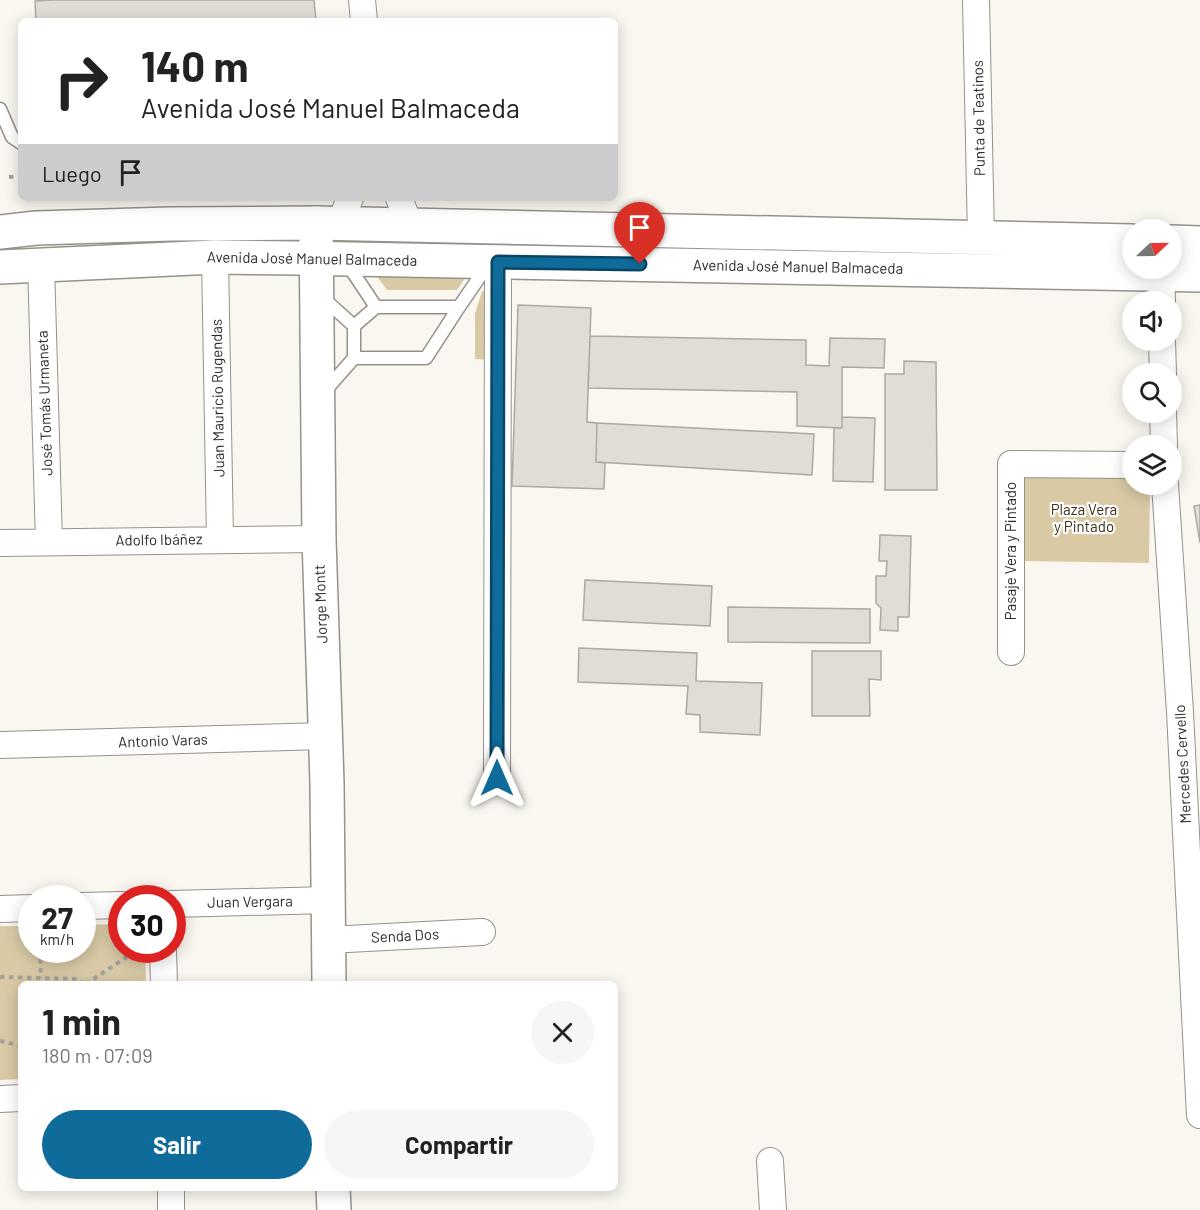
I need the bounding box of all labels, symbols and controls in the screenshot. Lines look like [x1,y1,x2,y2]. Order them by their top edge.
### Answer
text: 140 m [141,40,249,90]
icon: right [42,42,120,120]
street label: Punta de Teatinos [968,60,988,176]
text: Avenida José Manuel Balmaceda [141,91,520,123]
icon: arrive [114,156,147,189]
text: Luego [42,160,102,186]
pin [614,202,665,264]
icon: arrive [623,211,656,244]
north arrow [1122,219,1182,279]
map controls [1122,219,1182,495]
street label: Avenida José Manuel Balmaceda [207,247,417,269]
street label: Avenida José Manuel Balmaceda [693,255,903,277]
button: sound [1122,291,1182,351]
street label: Juan Mauricio Rugendas [207,319,227,477]
street label: José Tomás Urmaneta [32,330,56,476]
button: search [1122,363,1182,423]
button: layers [1122,435,1182,495]
street label: Pasaje Vera y Pintado [1001,482,1019,620]
park label: Plaza Vera y Pintado [1051,500,1117,535]
street label: Adolfo Ibáñez [115,529,203,549]
street label: Jorge Montt [310,564,330,644]
street label: Mercedes Cervello [1170,704,1194,824]
street label: Antonio Varas [118,729,208,751]
position arrow [465,746,529,810]
speed limit sign: 30 [108,885,186,963]
street label: Juan Vergara [207,891,293,911]
text: 27 [41,899,73,935]
street label: Senda Dos [370,924,440,946]
text: km/h [40,930,74,948]
text: 1 min [42,999,121,1042]
button: close [531,1001,594,1064]
text: 180 m · 07:09 [42,1043,153,1067]
button: Salir [42,1110,312,1179]
button: Compartir [324,1110,594,1179]

